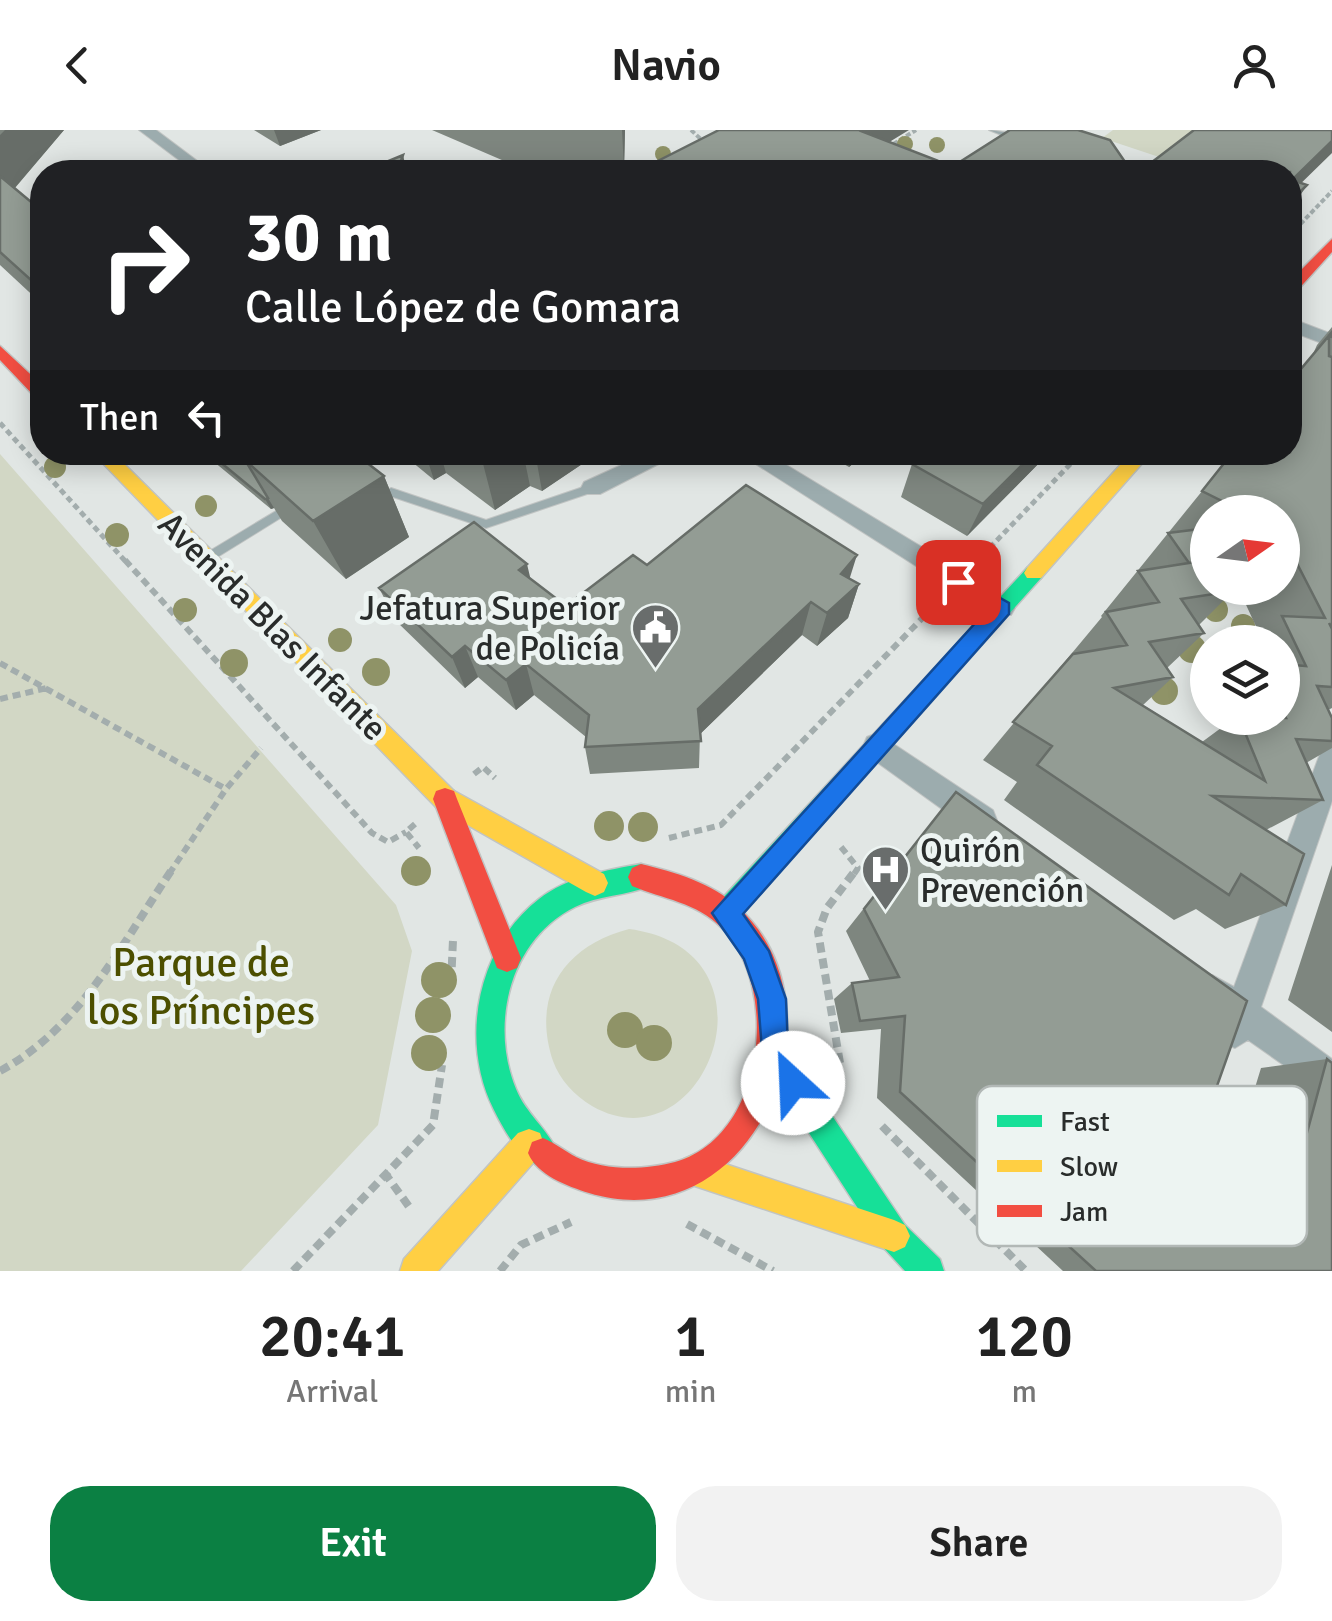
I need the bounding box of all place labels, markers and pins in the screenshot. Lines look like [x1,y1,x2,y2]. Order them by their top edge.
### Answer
pin [916,540,1001,625]
place label: Jefatura Superior de Policía [360,587,620,670]
public building icon: Jefatura Superior de Policía [629,602,681,670]
place label: Quirón Prevención [920,829,1084,912]
hospital icon: Quirón Prevención [859,844,911,912]

